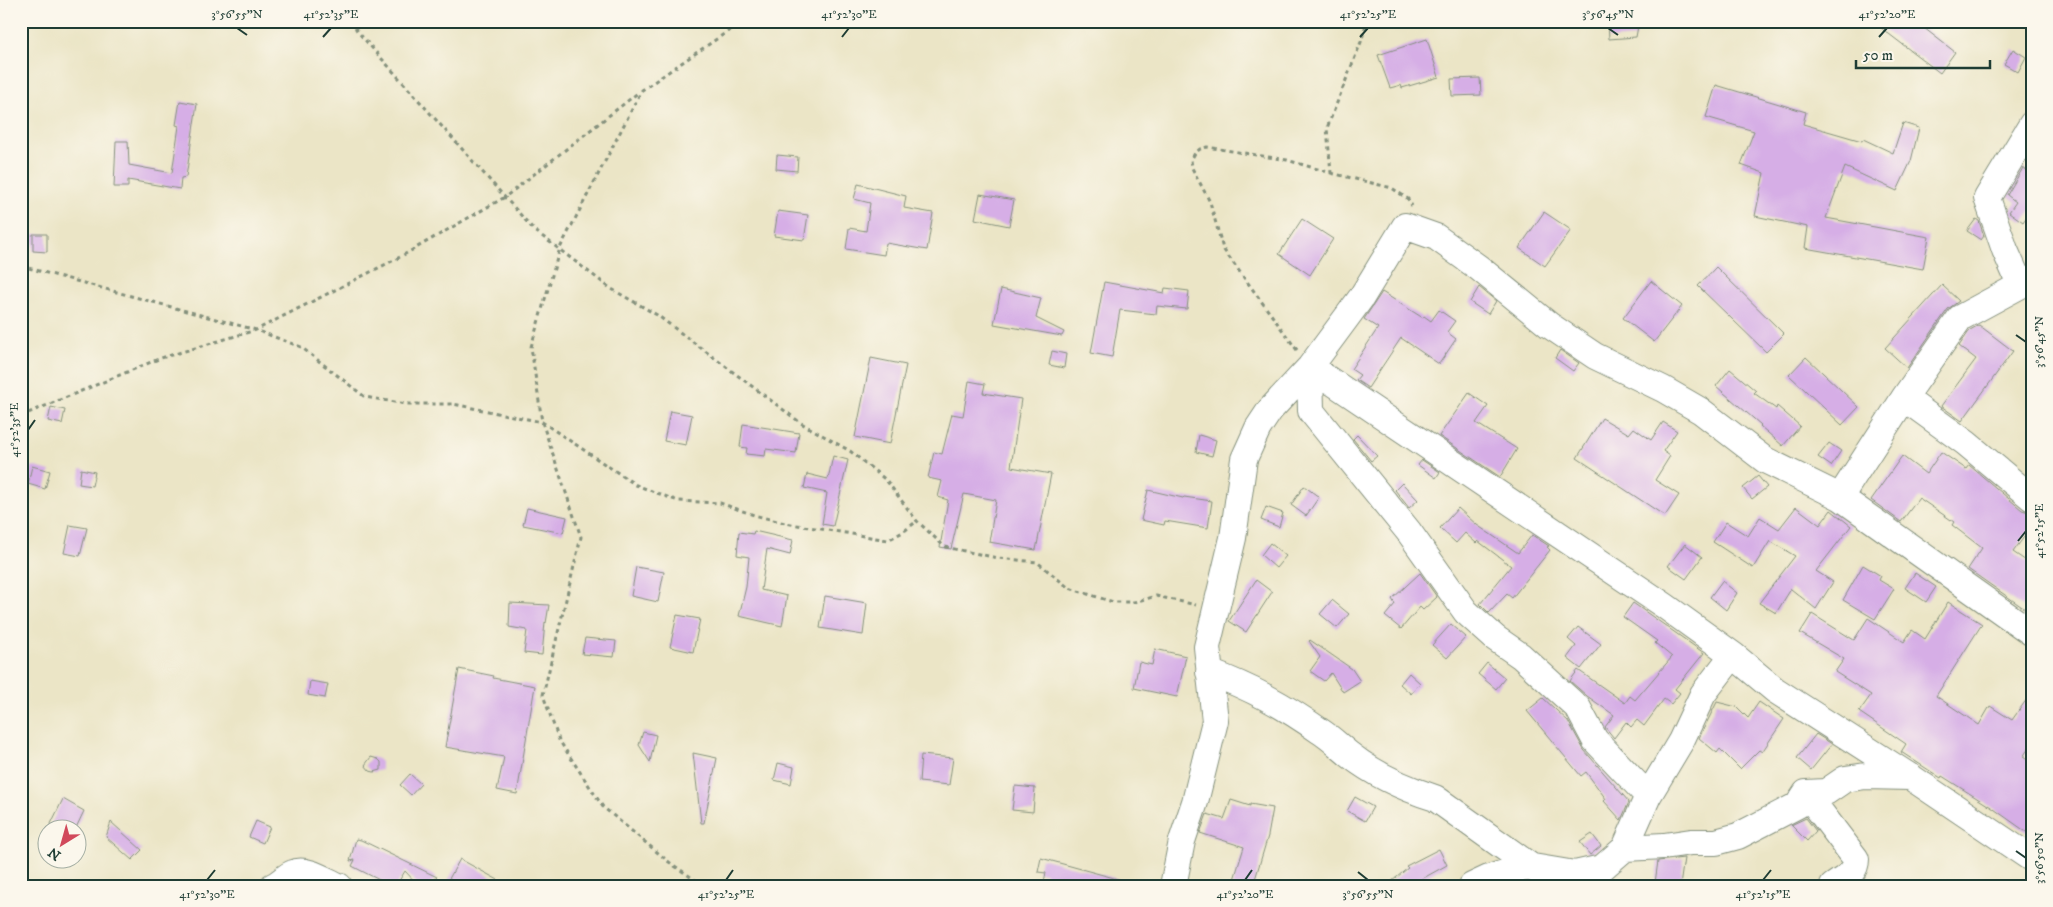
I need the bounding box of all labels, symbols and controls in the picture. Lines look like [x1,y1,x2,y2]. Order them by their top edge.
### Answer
text: 3°56'55"N [211,7,263,22]
text: 41°52'35"E [304,7,359,22]
text: 41°52'30"E [821,7,877,22]
text: 41°52'25"E [1340,7,1397,22]
text: 3°56'45"N [1582,7,1634,22]
text: 41°52'20"E [1859,7,1916,22]
scale bar [1856,38,1989,70]
text: 50 m [1863,46,1893,65]
text: 3°56'45"N [2032,316,2047,368]
text: 41°52'35"E [7,402,22,457]
text: 41°52'15"E [2032,503,2047,558]
north arrow [38,820,88,870]
text: 3°56'50"N [2032,832,2047,884]
text: N [44,843,65,864]
text: 41°52'30"E [179,887,235,902]
text: 41°52'25"E [698,887,755,902]
text: 41°52'20"E [1217,887,1274,902]
text: 3°56'55"N [1342,887,1394,902]
text: 41°52'15"E [1736,887,1791,902]

